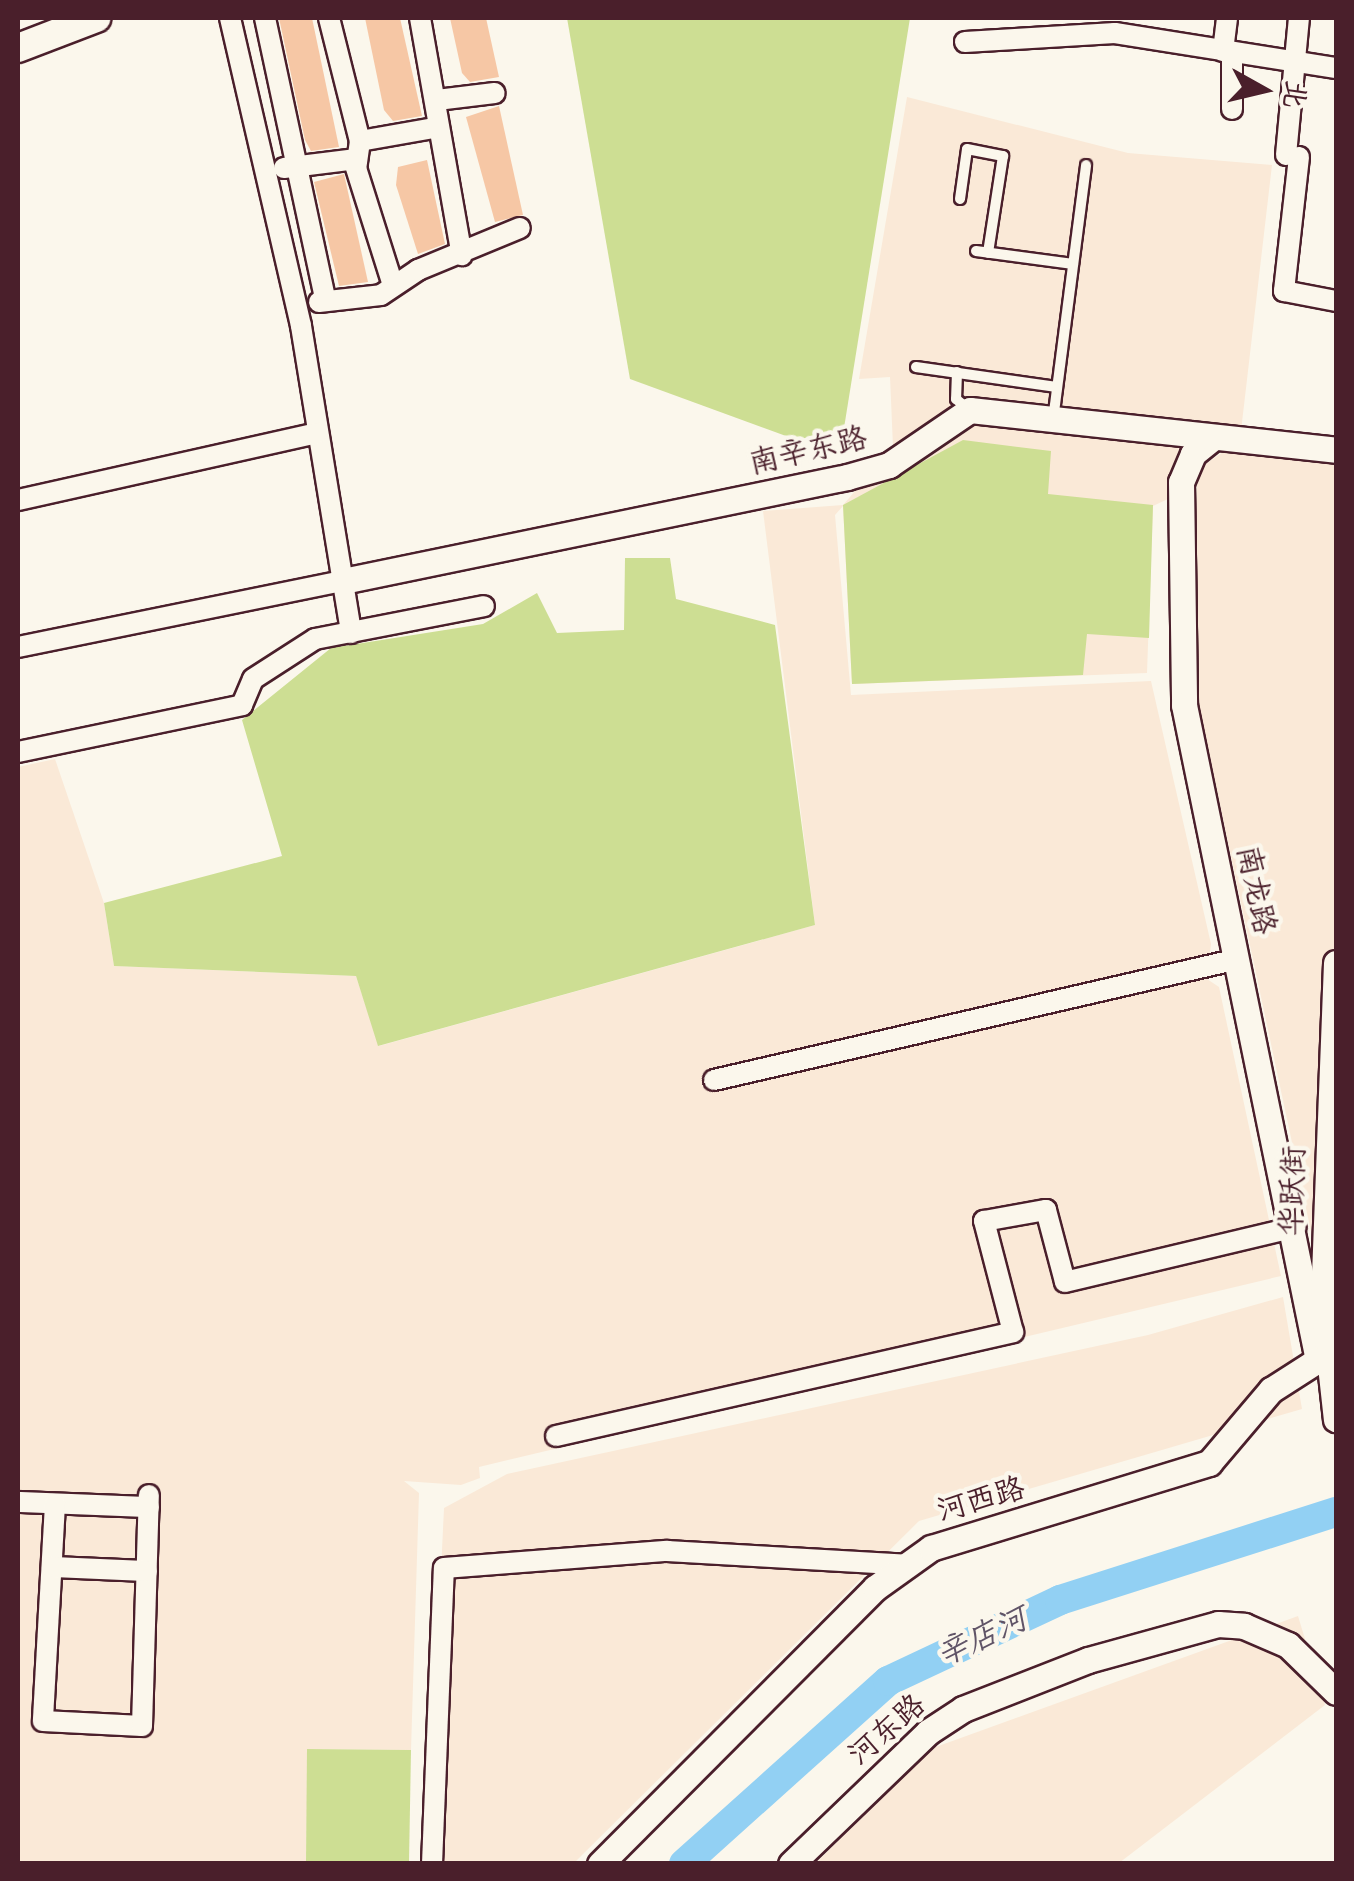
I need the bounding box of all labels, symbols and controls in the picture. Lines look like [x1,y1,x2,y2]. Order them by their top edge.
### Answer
north arrow [1214,40,1314,140]
text: 北 [1275,78,1313,111]
street label: 南辛东路 [745,420,871,482]
street label: 南龙路 [1229,842,1283,938]
street label: 华跃街 [1273,1145,1313,1237]
street label: 河西路 [933,1470,1029,1530]
water label: 辛店河 [930,1599,1034,1675]
street label: 河东路 [841,1687,933,1773]

